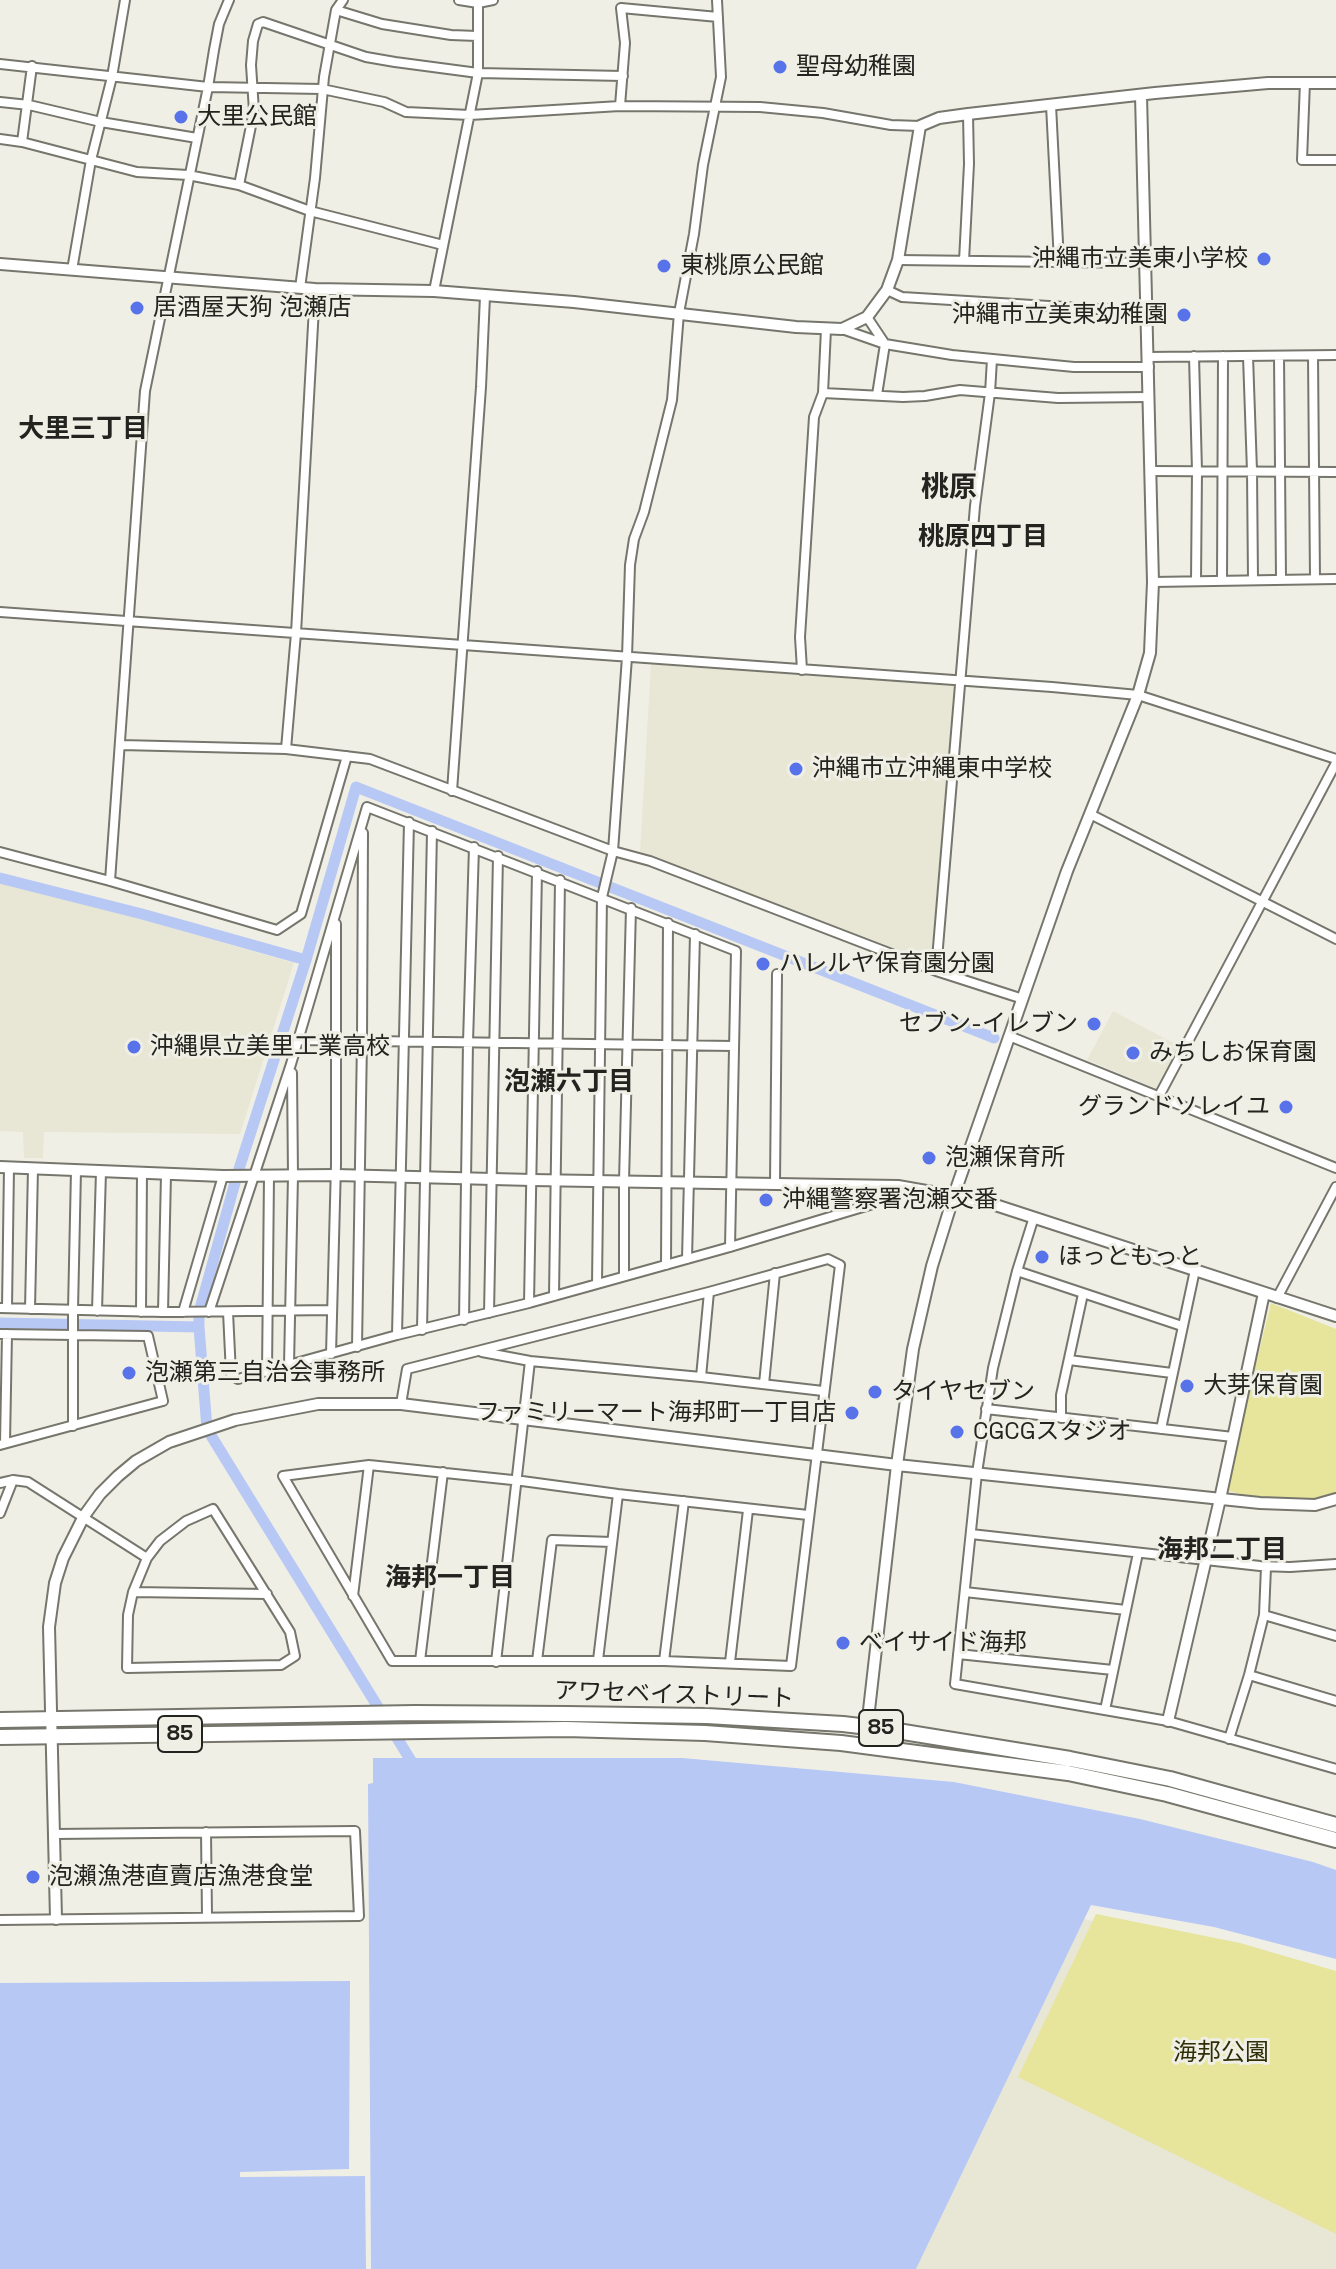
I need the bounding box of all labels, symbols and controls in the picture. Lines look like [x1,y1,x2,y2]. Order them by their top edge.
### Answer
place label: 聖母幼稚園 [796,53,916,81]
marker: 聖母幼稚園 [771,58,789,76]
place label: 大里公民館 [197,103,317,131]
marker: 大里公民館 [172,108,190,126]
place label: 沖縄市立美東小学校 [1032,245,1248,273]
marker: 沖縄市立美東小学校 [1255,250,1273,268]
place label: 東桃原公民館 [680,252,824,280]
marker: 東桃原公民館 [655,257,673,275]
place label: 居酒屋天狗 泡瀬店 [153,294,351,322]
marker: 居酒屋天狗 泡瀬店 [128,299,146,317]
place label: 沖縄市立美東幼稚園 [952,301,1168,329]
marker: 沖縄市立美東幼稚園 [1175,306,1193,324]
district label: 大里三丁目 [18,414,148,446]
district label: 桃原 [921,471,977,505]
district label: 桃原四丁目 [918,522,1048,554]
place label: 沖縄市立沖縄東中学校 [812,755,1052,783]
marker: 沖縄市立沖縄東中学校 [787,760,805,778]
place label: ハレルヤ保育園分園 [779,950,995,978]
marker: ハレルヤ保育園分園 [754,955,772,973]
place label: セブン-イレブン [899,1010,1078,1038]
marker: セブン-イレブン [1085,1015,1103,1033]
place label: 沖縄県立美里工業高校 [150,1033,390,1061]
marker: 沖縄県立美里工業高校 [125,1038,143,1056]
place label: みちしお保育園 [1149,1039,1317,1067]
marker: みちしお保育園 [1124,1044,1142,1062]
district label: 泡瀬六丁目 [504,1067,634,1099]
place label: グランドソレイユ [1078,1093,1270,1121]
marker: グランドソレイユ [1277,1098,1295,1116]
place label: 泡瀬保育所 [945,1144,1065,1172]
marker: 泡瀬保育所 [920,1149,938,1167]
place label: 沖縄警察署泡瀬交番 [782,1186,998,1214]
marker: 沖縄警察署泡瀬交番 [757,1191,775,1209]
place label: ほっともっと [1058,1243,1202,1271]
marker: ほっともっと [1033,1248,1051,1266]
place label: 泡瀬第三自治会事務所 [145,1359,385,1387]
marker: 泡瀬第三自治会事務所 [120,1364,138,1382]
place label: 大芽保育園 [1203,1372,1323,1400]
marker: 大芽保育園 [1178,1377,1196,1395]
place label: タイヤセブン [891,1378,1035,1406]
marker: タイヤセブン [866,1383,884,1401]
place label: ファミリーマート海邦町一丁目店 [476,1399,836,1427]
marker: ファミリーマート海邦町一丁目店 [843,1404,861,1422]
place label: CGCGスタジオ [973,1418,1131,1446]
marker: CGCGスタジオ [948,1423,966,1441]
district label: 海邦二丁目 [1157,1535,1287,1567]
district label: 海邦一丁目 [385,1563,515,1595]
place label: ベイサイド海邦 [859,1629,1027,1657]
marker: ベイサイド海邦 [834,1634,852,1652]
street label: アワセベイストリート [554,1677,794,1715]
road number: 85 [859,1710,903,1746]
road number: 85 [158,1716,202,1752]
place label: 泡瀨漁港直賣店漁港食堂 [49,1863,313,1891]
marker: 泡瀨漁港直賣店漁港食堂 [24,1868,42,1886]
park label: 海邦公園 [1173,2039,1269,2067]

